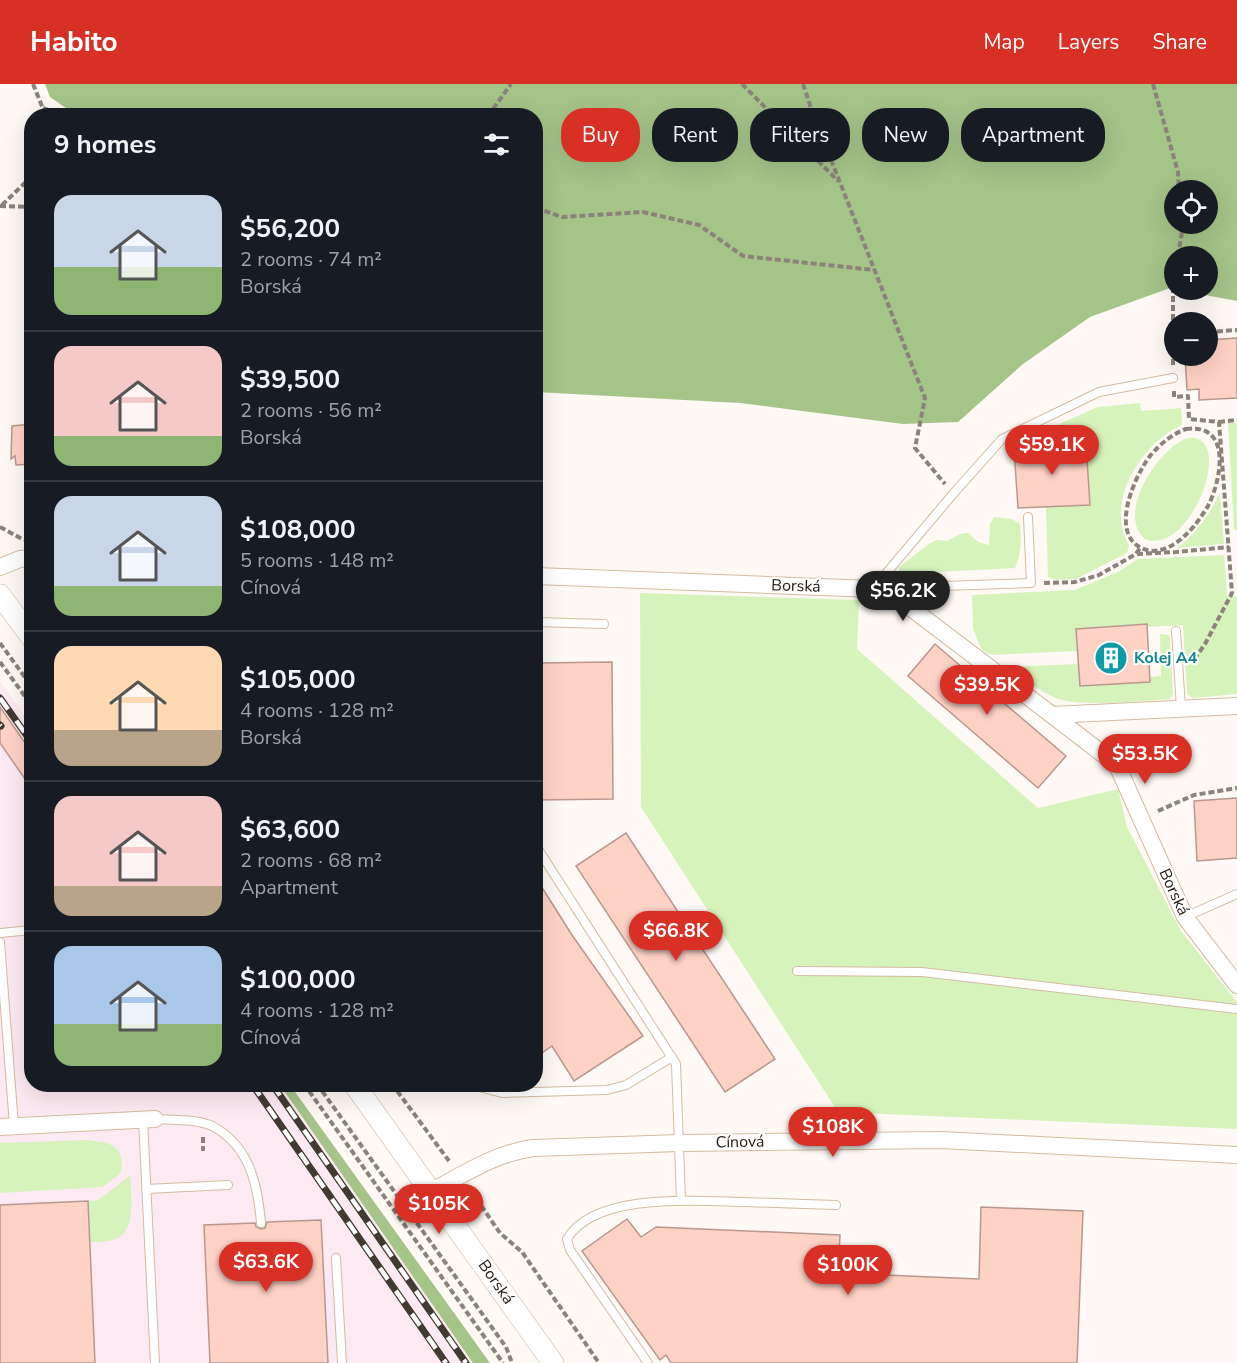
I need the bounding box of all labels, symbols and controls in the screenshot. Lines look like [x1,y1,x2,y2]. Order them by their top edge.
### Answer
text: Habito [30,23,118,61]
text: Map [983,28,1025,56]
text: Layers [1058,28,1119,56]
text: Share [1152,28,1207,56]
chip: Buy [561,108,640,162]
chip: Rent [652,108,738,162]
chip: Filters [750,108,850,162]
chip: New [862,108,949,162]
chip: Apartment [961,108,1105,162]
text: 9 homes [54,127,156,162]
icon: filters [480,128,513,161]
map controls [1164,180,1218,366]
button: locate [1164,180,1218,234]
text: $56,200 [240,211,340,246]
icon: home [102,219,174,291]
text: 2 rooms · 74 m² [240,246,382,273]
button: + [1164,246,1218,300]
text: Borská [240,273,302,300]
button: − [1164,312,1218,366]
text: $39,500 [240,362,340,397]
icon: home [102,370,174,442]
text: 2 rooms · 56 m² [240,397,382,424]
text: Borská [240,424,302,451]
pin: $59.1K [1003,425,1101,476]
text: $59.1K [1019,431,1085,458]
text: $108,000 [240,512,356,547]
icon: home [102,520,174,592]
text: 5 rooms · 148 m² [240,547,394,574]
pin: $56.2K [854,571,952,622]
text: Cínová [240,574,301,601]
street label: Borská [771,574,821,598]
text: $56.2K [870,577,936,604]
building icon: Kolej A4 [1093,640,1129,676]
place label: Kolej A4 [1134,647,1198,669]
text: $105,000 [240,662,356,697]
pin: $39.5K [938,665,1036,716]
icon: home [102,670,174,742]
text: $39.5K [954,671,1020,698]
text: 4 rooms · 128 m² [240,697,394,724]
text: Borská [240,724,302,751]
pin: $53.5K [1096,734,1194,785]
text: $53.5K [1112,740,1178,767]
text: $63,600 [240,812,340,847]
icon: home [102,820,174,892]
text: 2 rooms · 68 m² [240,847,382,874]
street label: Borská [1154,865,1194,919]
text: Apartment [240,874,338,901]
pin: $66.8K [627,911,725,962]
text: $66.8K [643,917,709,944]
text: $100,000 [240,962,356,997]
icon: home [102,970,174,1042]
text: 4 rooms · 128 m² [240,997,394,1024]
text: Cínová [240,1024,301,1051]
pin: $108K [791,1107,875,1158]
text: $108K [802,1113,864,1140]
street label: Cínová [715,1131,765,1153]
pin: $105K [397,1184,481,1235]
text: $105K [408,1190,470,1217]
pin: $63.6K [217,1242,315,1293]
pin: $100K [806,1245,890,1296]
text: $63.6K [233,1248,299,1275]
text: $100K [817,1251,879,1278]
street label: Borská [473,1255,519,1309]

